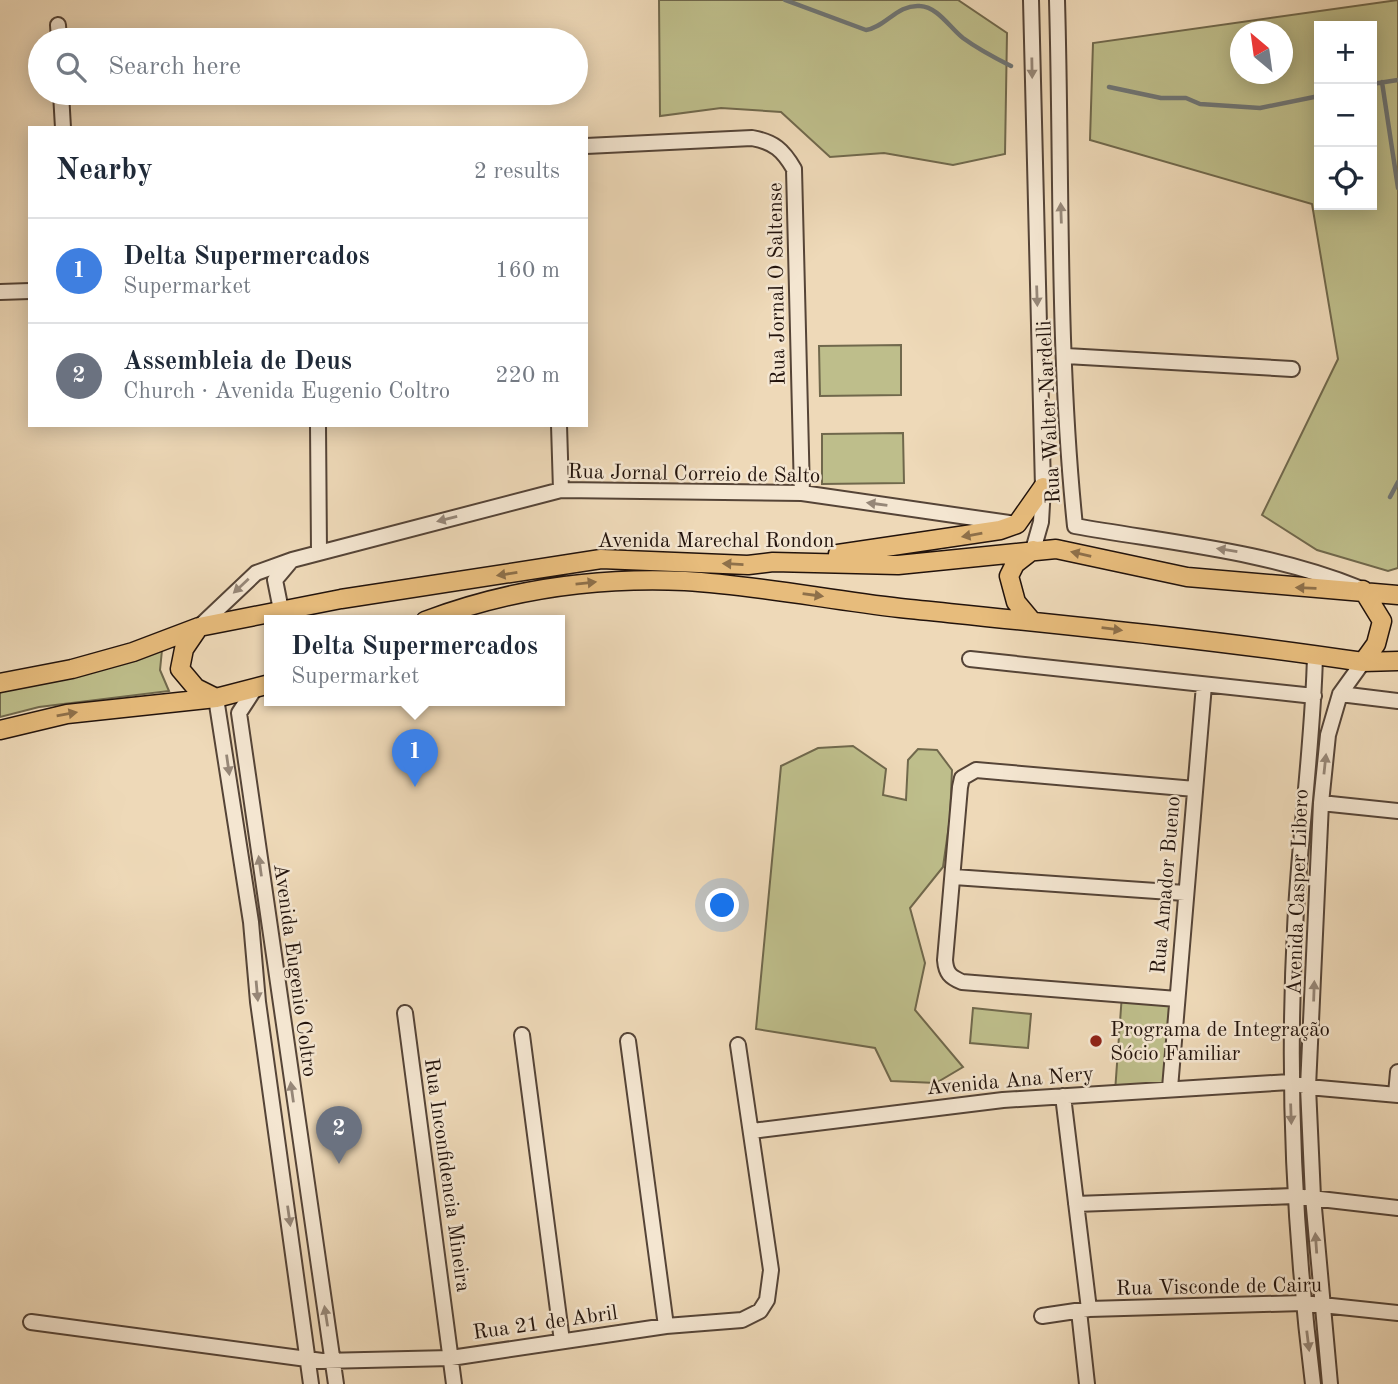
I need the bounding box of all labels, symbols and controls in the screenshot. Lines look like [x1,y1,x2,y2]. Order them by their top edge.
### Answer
north arrow [1230,21,1293,84]
map controls [1314,21,1377,210]
button: + [1314,21,1377,84]
search box [28,28,588,105]
icon: search [52,48,90,86]
text: Search here [108,54,241,80]
one-way arrow [1026,57,1038,79]
button: − [1314,84,1377,147]
button: locate [1314,147,1377,210]
text: Nearby [56,156,153,186]
text: 2 results [474,160,560,183]
street label: Rua Jornal O Saltense [765,182,790,386]
one-way arrow [1055,201,1066,223]
text: Delta Supermercados [123,244,370,270]
text: 1 [72,259,86,282]
text: 160 m [495,259,560,282]
text: Supermarket [123,275,251,298]
one-way arrow [1032,285,1043,307]
street label: Rua Walter Nardelli [1034,320,1065,504]
text: Assembleia de Deus [123,349,352,375]
text: 2 [72,364,86,387]
text: 220 m [495,364,560,387]
text: Church · Avenida Eugenio Coltro [123,380,450,403]
street label: Rua Jornal Correio de Salto [567,462,821,487]
one-way arrow [866,498,888,509]
one-way arrow [436,514,458,525]
one-way arrow [961,530,983,541]
street label: Avenida Marechal Rondon [598,531,834,552]
one-way arrow [1216,544,1238,555]
one-way arrow [1070,548,1092,559]
one-way arrow [722,558,744,569]
one-way arrow [495,569,517,580]
one-way arrow [233,578,250,594]
one-way arrow [575,578,597,589]
one-way arrow [1295,582,1317,593]
one-way arrow [802,590,824,601]
popup [264,615,565,706]
one-way arrow [1101,624,1123,635]
text: Delta Supermercados [291,634,538,660]
text: Supermarket [291,665,419,688]
one-way arrow [56,709,78,720]
pin: 1 [392,729,438,787]
one-way arrow [1319,753,1330,775]
one-way arrow [222,755,233,777]
street label: Avenida Casper Libero [1284,789,1313,996]
street label: Rua Amador Bueno [1148,795,1185,975]
one-way arrow [254,855,265,877]
street label: Avenida Eugenio Coltro [269,862,320,1078]
your location [705,888,739,922]
one-way arrow [252,980,263,1002]
one-way arrow [1309,980,1320,1002]
place label: Programa de Integração Sócio Familiar [1110,1020,1330,1065]
marker: Programa de Integração Sócio Familiar [1088,1033,1104,1049]
street label: Rua Inconfidencia Mineira [420,1057,473,1294]
street label: Avenida Ana Nery [926,1064,1095,1099]
one-way arrow [286,1080,297,1102]
one-way arrow [1285,1103,1296,1125]
pin: 2 [316,1106,362,1164]
one-way arrow [283,1205,294,1227]
one-way arrow [1310,1232,1321,1254]
street label: Rua Visconde de Cairu [1116,1275,1322,1300]
street label: Rua 21 de Abril [471,1303,619,1344]
one-way arrow [320,1305,331,1327]
one-way arrow [1302,1330,1313,1352]

